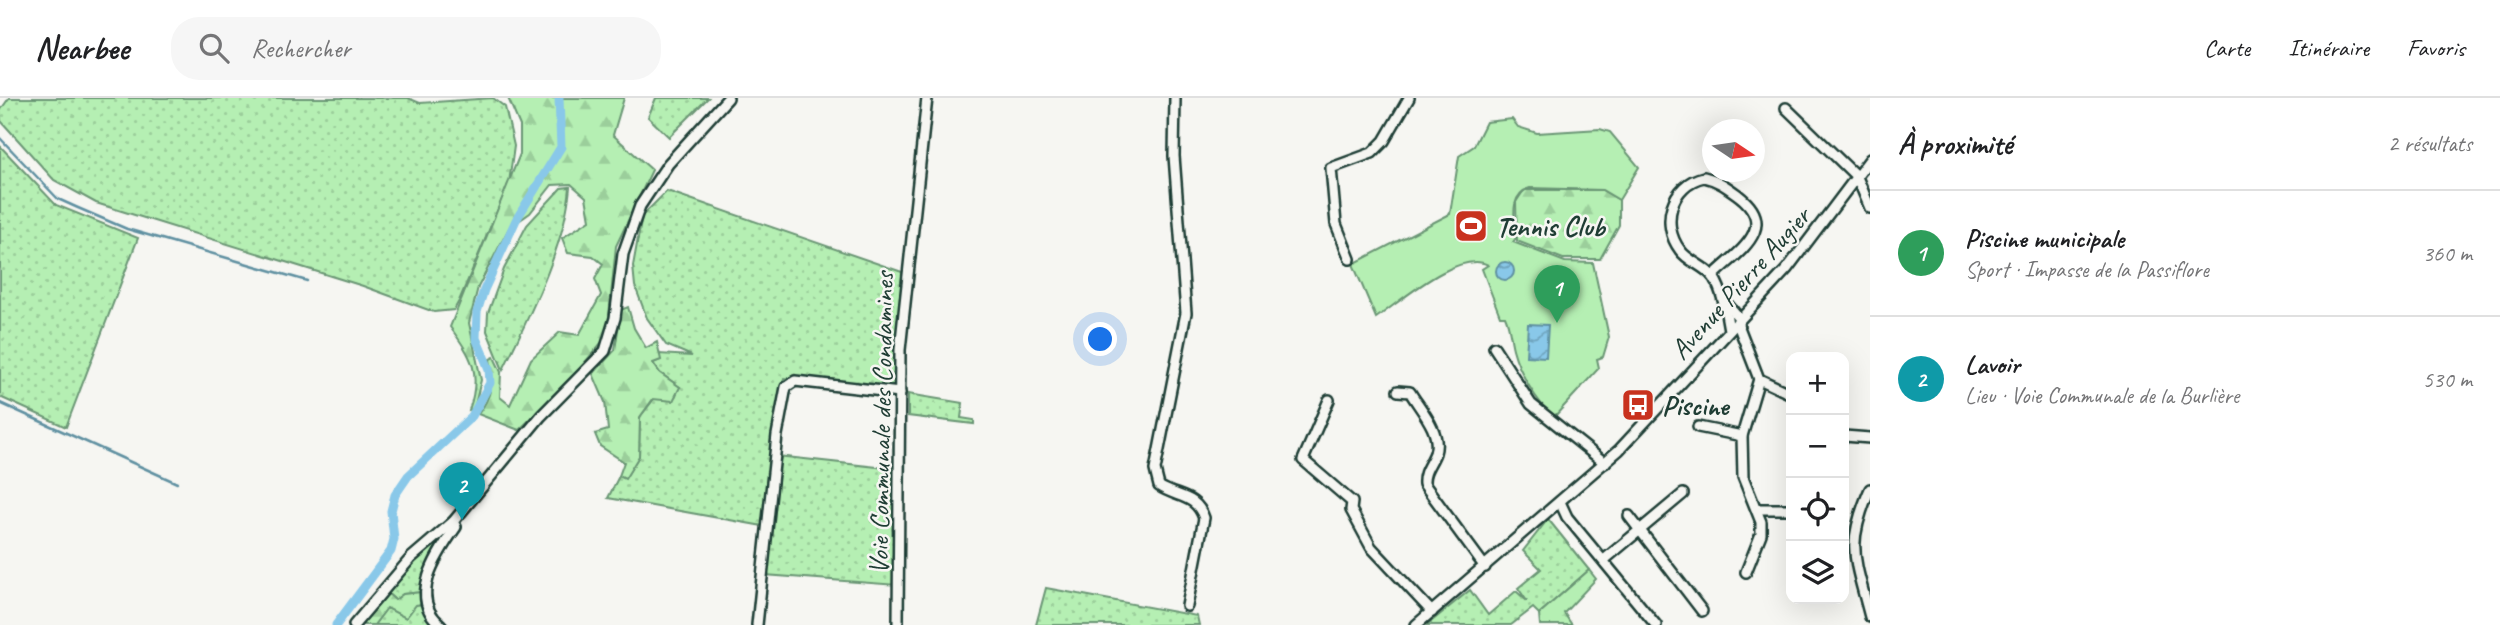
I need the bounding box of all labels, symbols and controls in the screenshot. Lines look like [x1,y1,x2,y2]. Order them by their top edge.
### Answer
search box [171,17,661,80]
text: Nearbee [35,27,129,69]
icon: search [195,29,233,67]
text: Rechercher [251,32,351,65]
text: Carte [2204,33,2250,63]
text: Itinéraire [2288,33,2369,63]
text: Favoris [2407,33,2465,63]
north arrow [1702,119,1765,182]
text: À proximité [1898,125,2012,163]
text: 2 résultats [2388,129,2472,158]
street label: Avenue Pierre Augier [1662,197,1820,367]
sports icon: Tennis Club [1452,207,1490,245]
place label: Tennis Club [1496,209,1606,244]
text: Piscine municipale [1965,222,2124,255]
text: 1 [1916,239,1926,268]
text: 360 m [2423,239,2472,268]
text: Sport · Impasse de la Passiflore [1965,255,2209,284]
pin: 1 [1534,265,1580,323]
street label: Voie Communale des Condamines [861,269,901,575]
your location [1083,322,1117,356]
text: Lavoir [1965,348,2020,381]
map controls [1786,352,1849,604]
button: + [1786,352,1849,415]
text: 2 [1916,365,1926,394]
text: 530 m [2423,365,2472,394]
text: Lieu · Voie Communale de la Burlière [1965,381,2239,410]
bus stop icon: Piscine [1619,386,1657,424]
place label: Piscine [1662,388,1731,423]
button: − [1786,415,1849,478]
pin: 2 [439,462,485,520]
button: locate [1786,478,1849,541]
button: layers [1786,541,1849,604]

